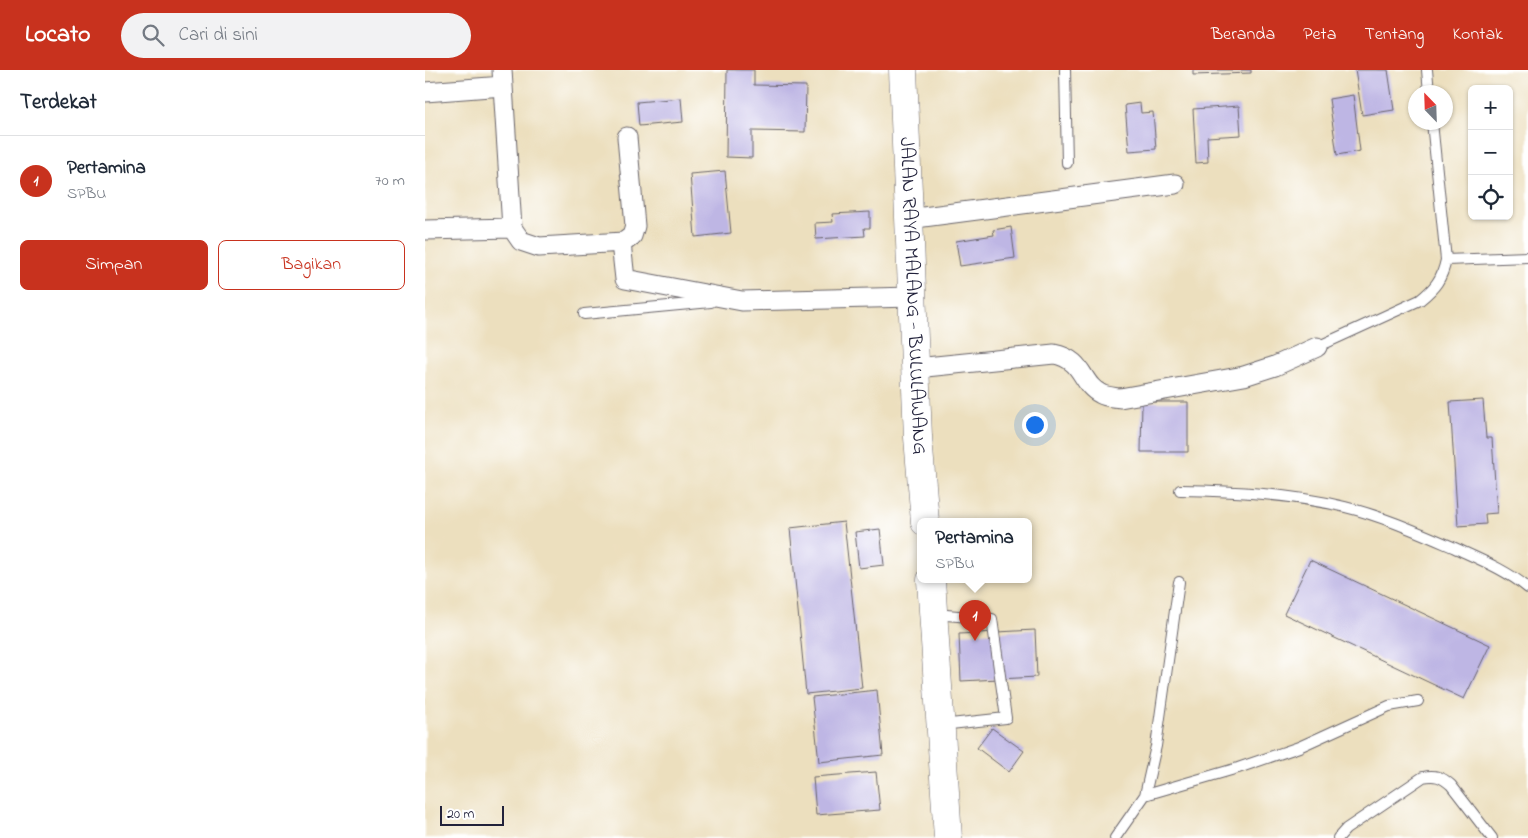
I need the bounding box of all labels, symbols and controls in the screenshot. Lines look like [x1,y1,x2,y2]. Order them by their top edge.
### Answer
search box [121,13,471,58]
text: Locato [25,18,91,53]
icon: search [139,21,167,49]
text: Cari di sini [179,22,258,49]
text: Beranda [1211,22,1275,48]
text: Peta [1303,22,1336,48]
text: Tentang [1364,22,1424,48]
text: Kontak [1452,22,1503,48]
north arrow [1408,85,1453,130]
map controls [1468,85,1513,220]
button: + [1468,85,1513,130]
text: Terdekat [20,88,97,118]
button: − [1468,130,1513,175]
street label: JALAN RAYA MALANG - BULULAWANG [891,136,934,456]
text: Pertamina [67,155,146,182]
text: 1 [33,169,39,193]
text: 70 m [375,169,405,193]
button: locate [1468,175,1513,220]
text: SPBU [67,182,106,206]
button: Simpan [20,240,208,290]
button: Bagikan [218,240,405,290]
your location [1022,412,1048,438]
popup [917,518,1032,583]
text: Pertamina [935,525,1014,552]
text: SPBU [935,552,975,576]
pin: 1 [959,600,991,641]
scale bar [440,803,504,826]
text: 20 m [447,804,474,825]

